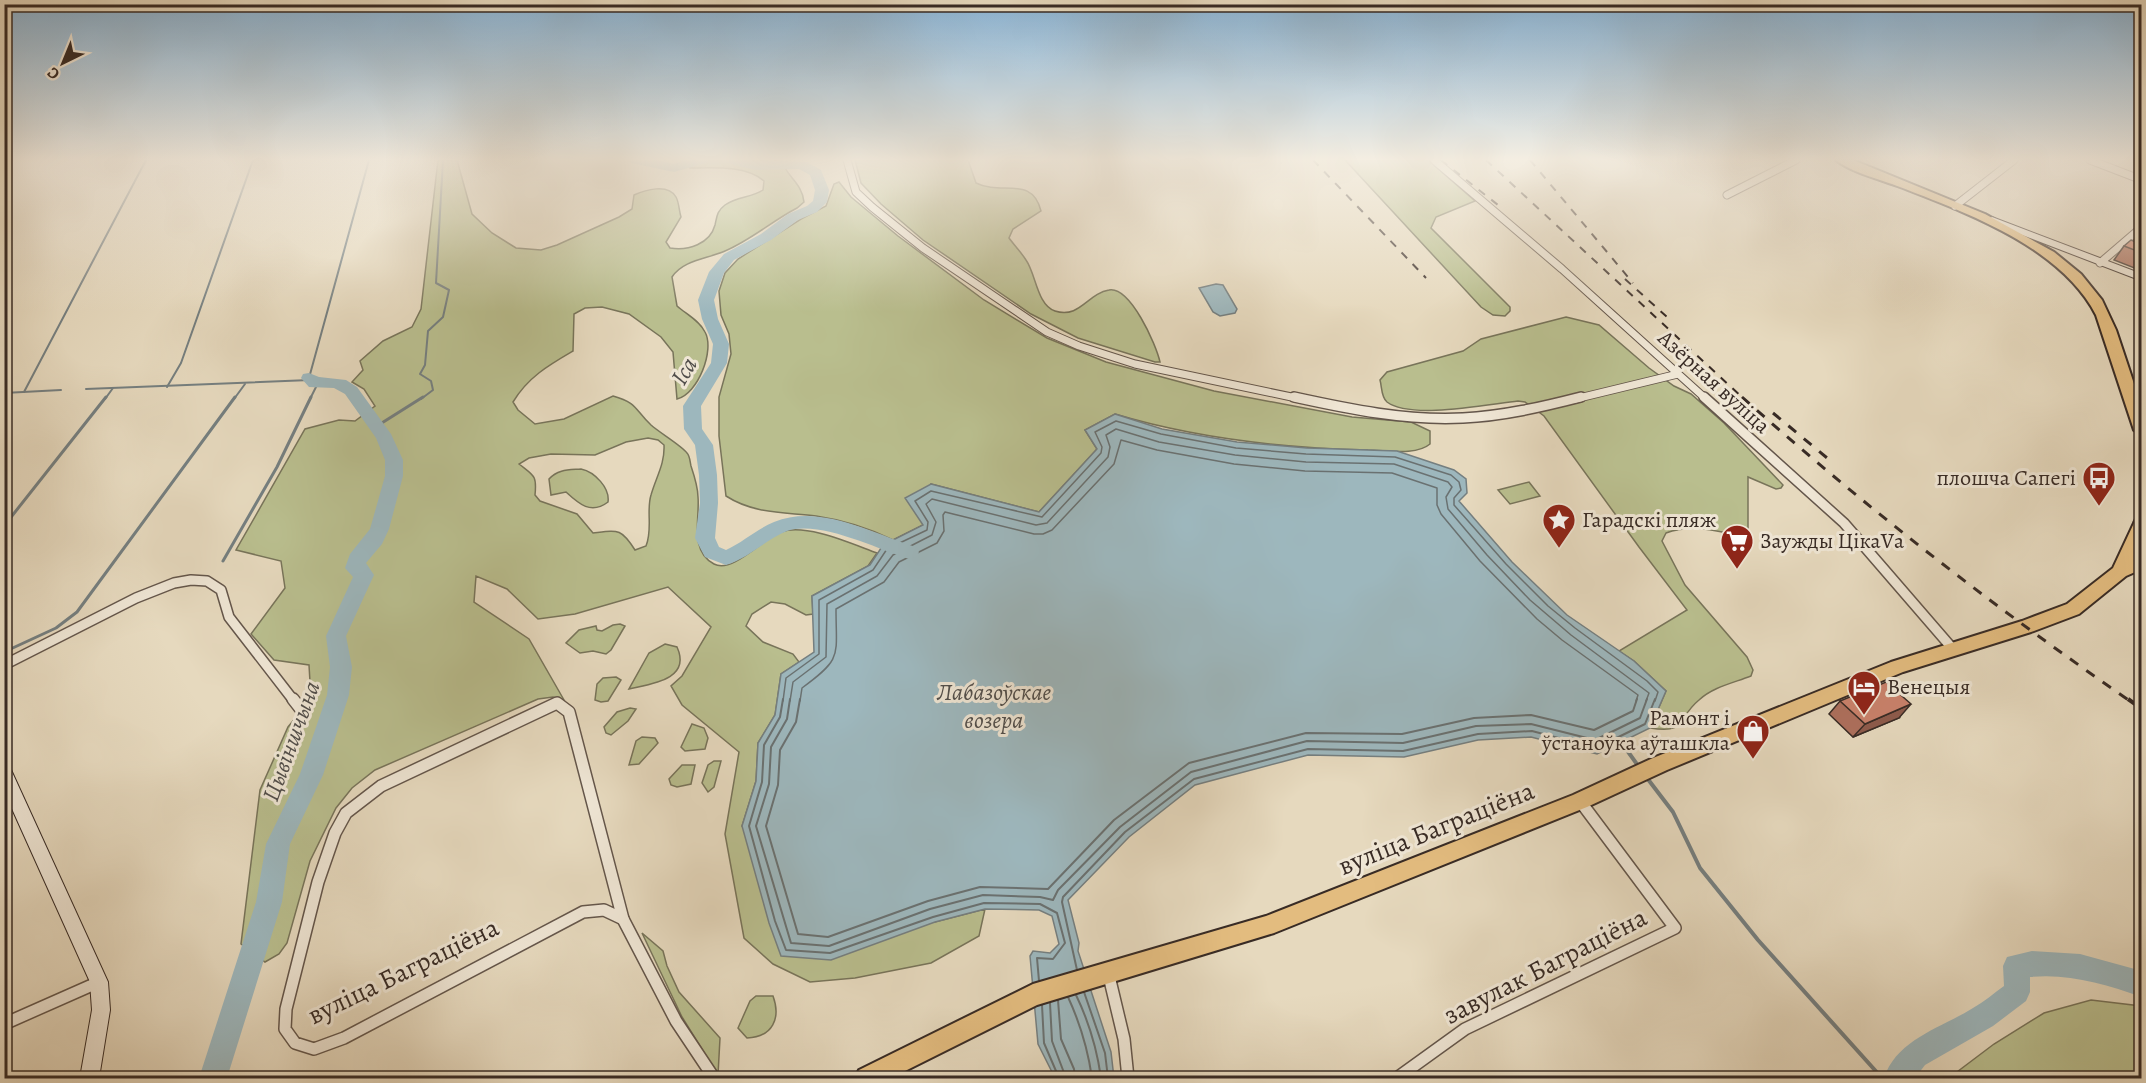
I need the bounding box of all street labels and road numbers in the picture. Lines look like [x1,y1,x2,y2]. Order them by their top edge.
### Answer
street label: Азёрная вуліца [1651,323,1777,441]
street label: вуліца Баграціёна [1333,772,1540,884]
street label: завулак Баграціёна [1437,899,1653,1033]
street label: вуліца Баграціёна [301,909,505,1033]

